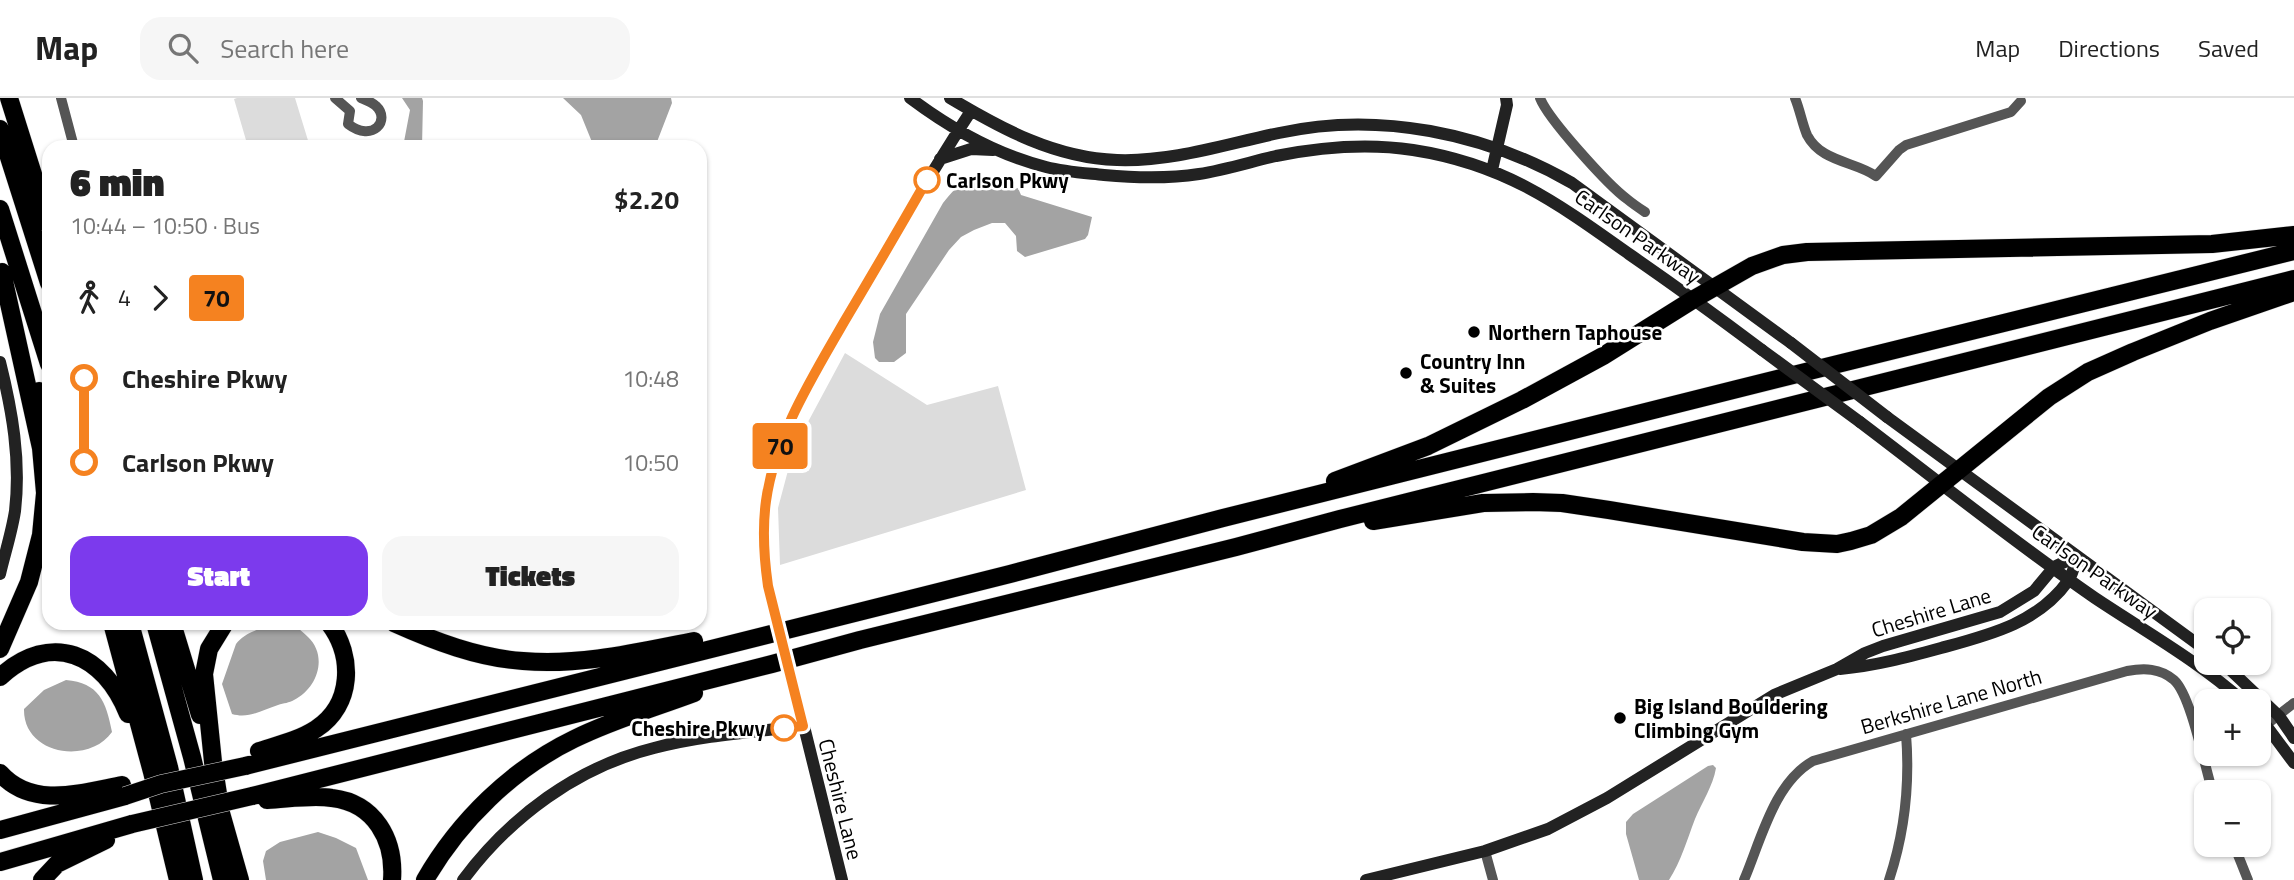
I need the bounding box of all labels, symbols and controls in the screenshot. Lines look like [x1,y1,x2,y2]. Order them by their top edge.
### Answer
search box [140,17,630,80]
text: Map [35,23,98,73]
icon: search [164,29,202,67]
text: Search here [220,29,349,68]
text: Map [1975,30,2020,66]
text: Directions [2058,30,2160,66]
text: Saved [2198,30,2259,66]
text: 6 min [70,153,164,211]
place label: Carlson Pkwy [946,164,1069,196]
marker: Carlson Pkwy [914,167,940,193]
text: $2.20 [614,180,679,219]
street label: Carlson Parkway [1568,181,1708,291]
text: 10:44 – 10:50 · Bus [70,208,260,243]
icon: walk [70,279,108,317]
icon: forward [141,279,179,317]
text: 4 [118,280,131,315]
text: 70 [203,280,230,316]
place label: Northern Taphouse [1488,316,1662,348]
marker: Northern Taphouse [1466,324,1482,340]
place label: Country Inn & Suites [1420,345,1525,401]
text: Cheshire Pkwy [122,359,288,398]
text: 10:48 [622,361,679,396]
marker: Country Inn & Suites [1398,365,1414,381]
line badge: 70 [748,423,812,469]
text: 70 [767,428,793,464]
text: Carlson Pkwy [122,443,274,482]
text: 10:50 [622,445,679,480]
street label: Carlson Parkway [2025,516,2165,626]
button: Start [70,536,368,616]
button: Tickets [382,536,679,616]
street label: Cheshire Lane [1867,579,1995,645]
map controls [2194,598,2271,857]
button: locate [2194,598,2271,675]
street label: Berkshire Lane North [1857,660,2045,742]
button: + [2194,689,2271,766]
place label: Big Island Bouldering Climbing Gym [1634,690,1828,746]
marker: Big Island Bouldering Climbing Gym [1612,710,1628,726]
place label: Cheshire Pkwy [631,712,765,744]
marker: Cheshire Pkwy [771,715,797,741]
street label: Cheshire Lane [811,735,871,863]
button: − [2194,780,2271,857]

